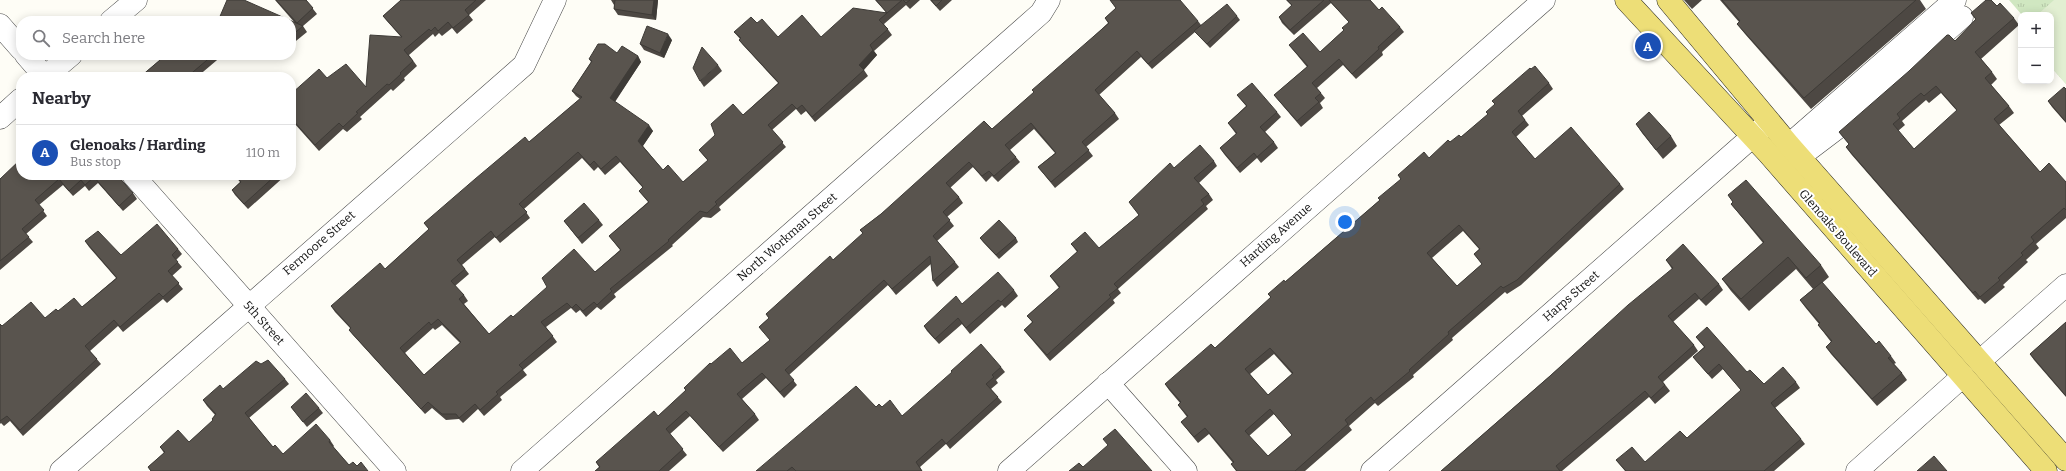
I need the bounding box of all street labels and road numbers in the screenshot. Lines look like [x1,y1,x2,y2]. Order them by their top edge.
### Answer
street label: Glenoaks Boulevard [1796,187,1880,279]
street label: North Workman Street [734,189,840,284]
street label: Harding Avenue [1237,200,1315,270]
street label: Fermoore Street [280,207,358,278]
street label: Harps Street [1540,267,1603,324]
street label: 5th Street [241,298,288,348]

